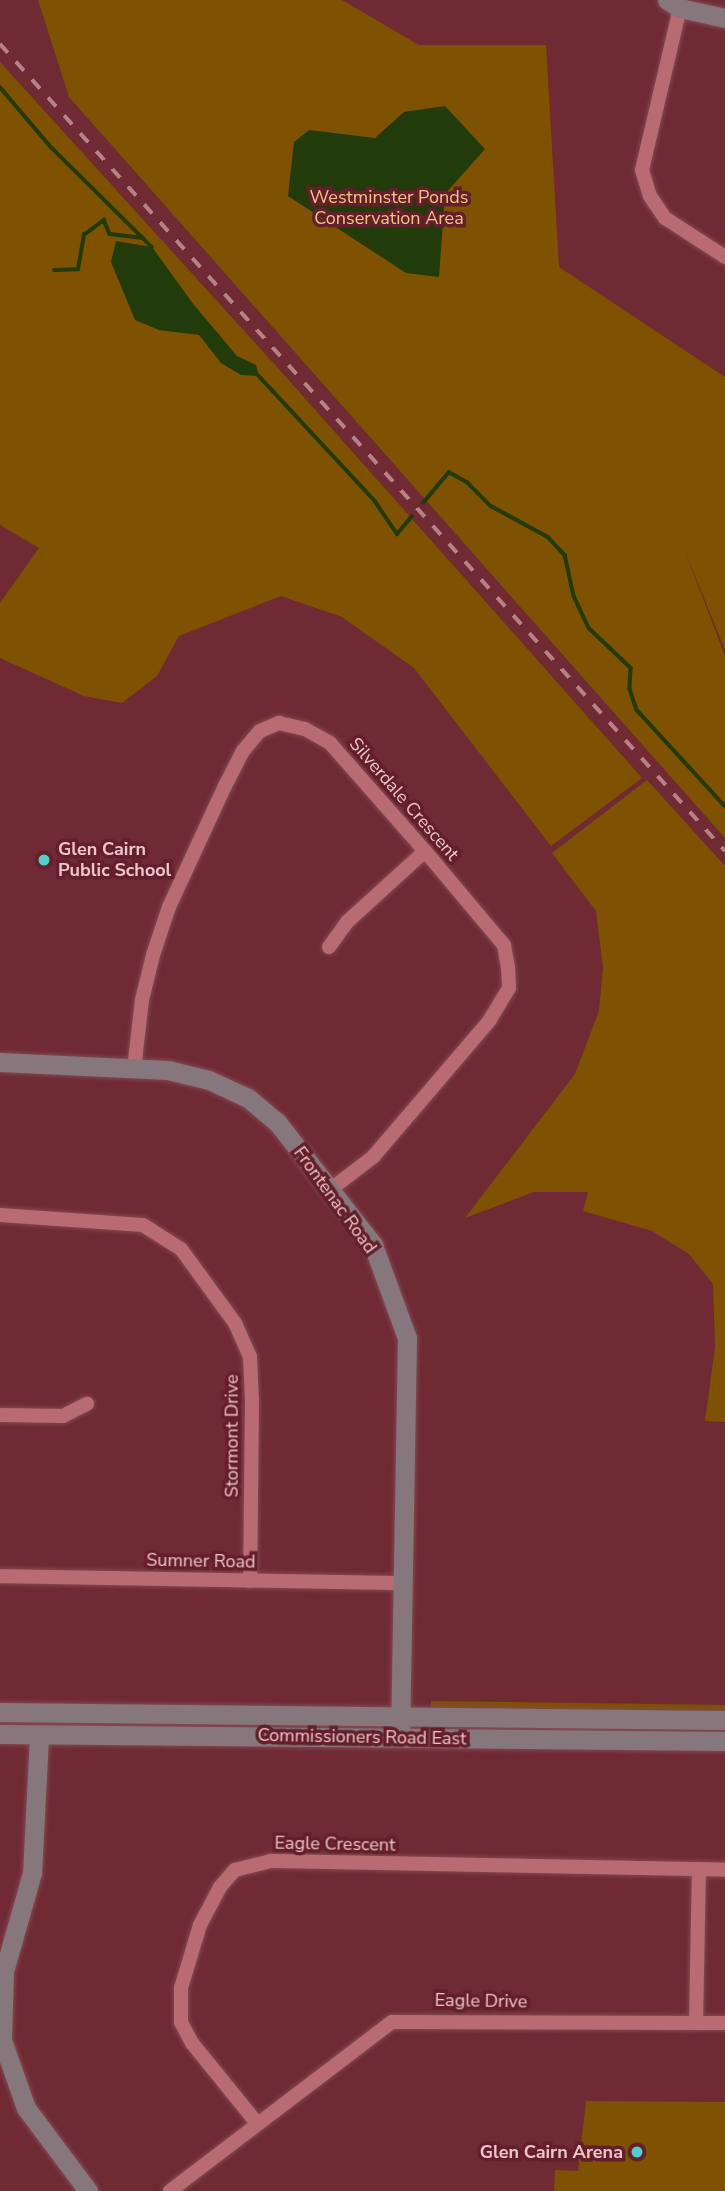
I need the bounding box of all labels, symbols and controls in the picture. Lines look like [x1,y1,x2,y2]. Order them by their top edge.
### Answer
park label: Westminster Ponds Conservation Area [310,187,468,230]
street label: Silverdale Crescent [345,733,463,865]
place label: Glen Cairn Public School [58,839,171,882]
marker: Glen Cairn Public School [36,852,52,868]
street label: Frontenac Road [289,1142,381,1258]
street label: Stormont Drive [221,1375,243,1497]
street label: Sumner Road [146,1549,256,1573]
street label: Commissioners Road East [257,1724,467,1750]
street label: Eagle Crescent [274,1832,396,1856]
street label: Eagle Drive [435,1989,527,2013]
place label: Glen Cairn Arena [480,2141,623,2163]
marker: Glen Cairn Arena [629,2144,645,2160]

